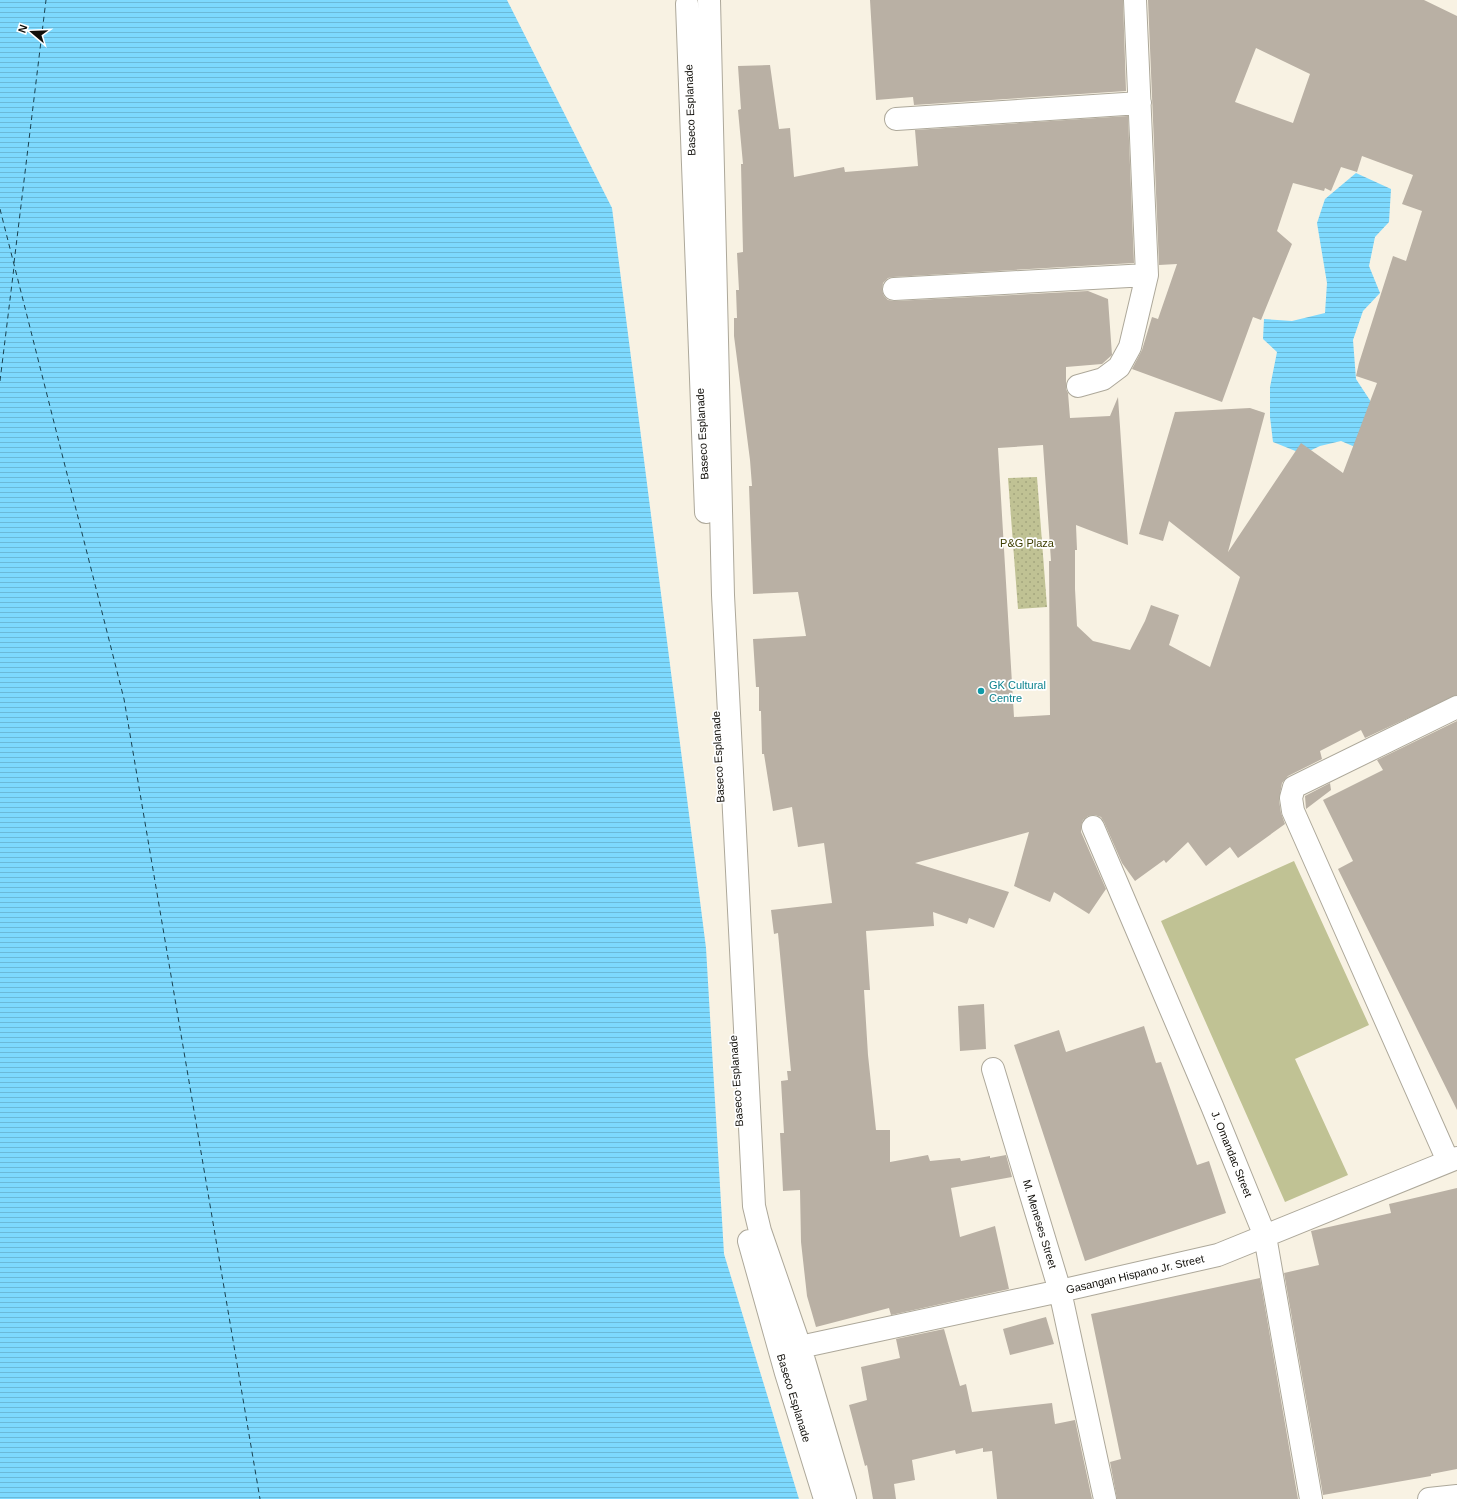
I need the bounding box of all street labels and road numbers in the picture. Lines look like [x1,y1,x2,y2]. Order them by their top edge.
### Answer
street label: Baseco Esplanade [682,64,698,156]
street label: Baseco Esplanade [694,388,710,480]
street label: Baseco Esplanade [710,711,726,803]
street label: Baseco Esplanade [727,1035,745,1127]
street label: J. Omandac Street [1209,1109,1255,1199]
street label: M. Meneses Street [1021,1178,1059,1270]
street label: Gasangan Hispano Jr. Street [1065,1252,1205,1296]
street label: Baseco Esplanade [775,1352,813,1444]

